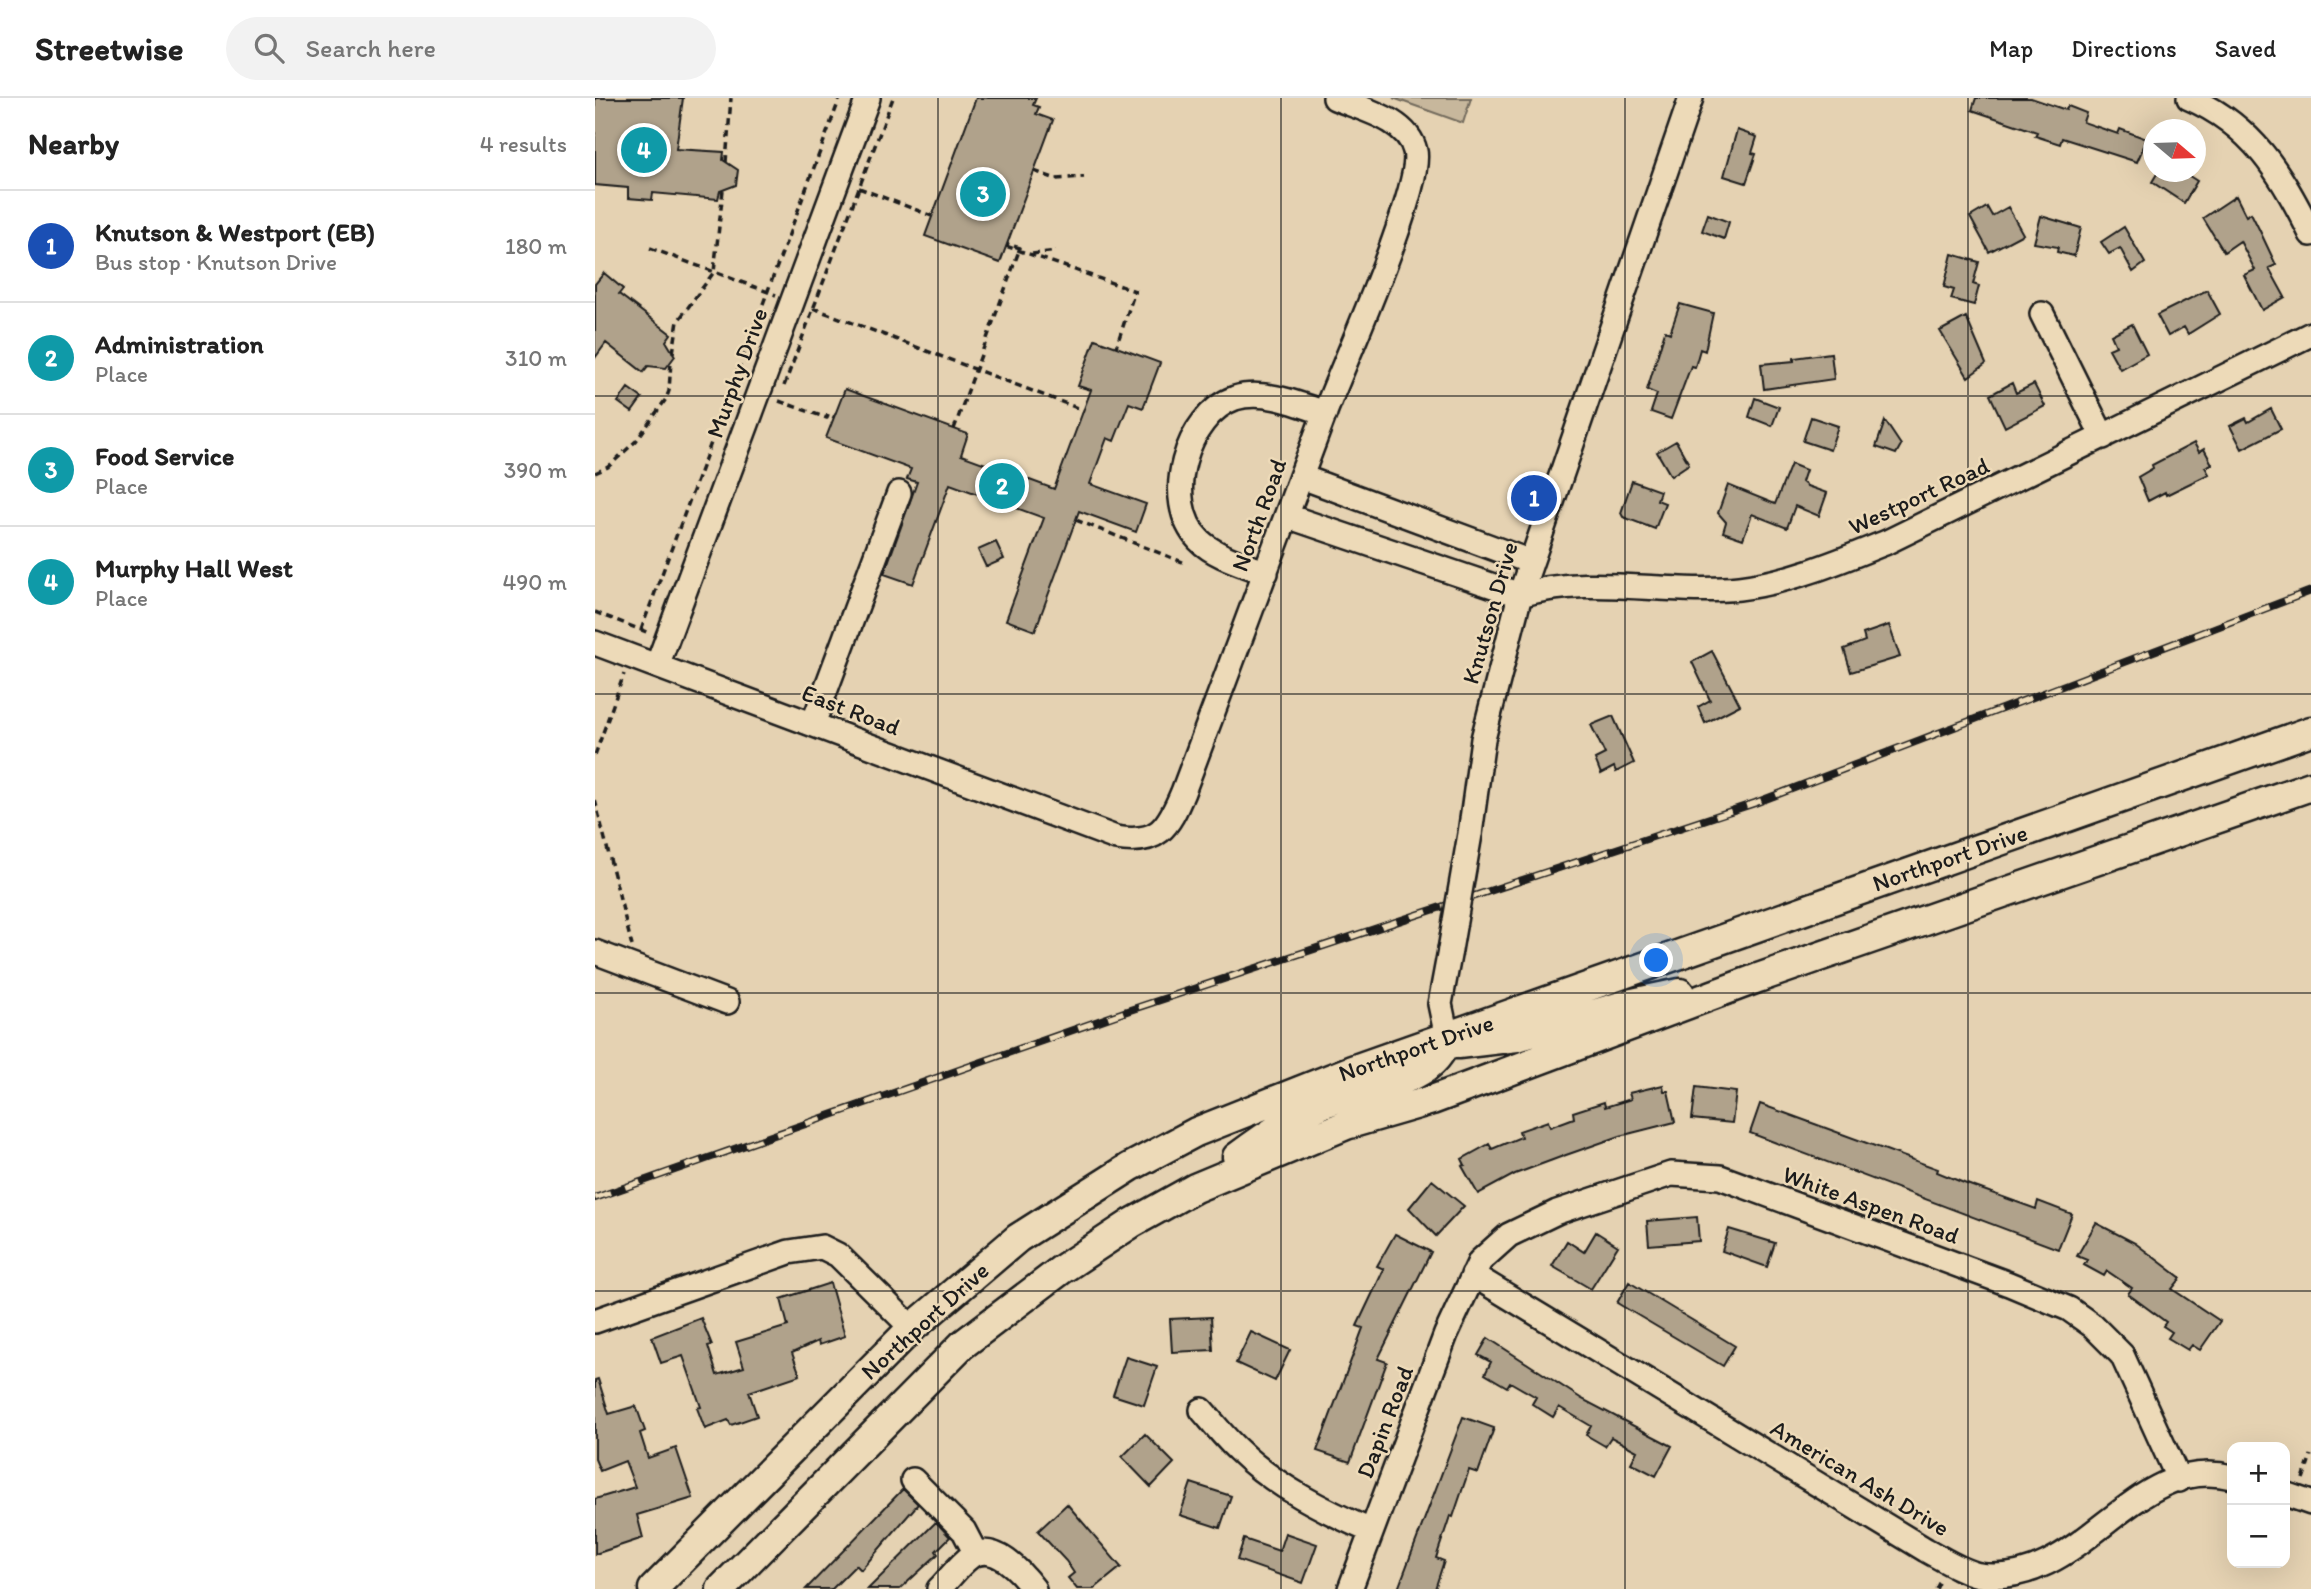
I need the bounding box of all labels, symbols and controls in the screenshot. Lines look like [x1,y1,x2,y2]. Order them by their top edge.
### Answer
search box [226,17,716,80]
text: Streetwise [35,29,184,68]
icon: search [250,29,288,67]
text: Search here [306,32,436,64]
text: Map [1989,34,2033,63]
text: Directions [2071,34,2177,63]
text: Saved [2215,34,2276,63]
north arrow [2143,119,2206,182]
pin: 4 [621,124,667,176]
text: Nearby [28,125,119,162]
text: 4 results [480,130,567,158]
pin: 3 [960,168,1006,220]
text: Knutson & Westport (EB) [95,216,375,248]
text: 1 [46,232,56,260]
text: 180 m [505,232,567,260]
text: Bus stop · Knutson Drive [95,248,337,276]
street label: Murphy Drive [700,304,774,442]
text: Administration [95,328,264,360]
text: 2 [45,344,57,372]
text: 310 m [505,344,567,372]
text: Place [95,360,148,388]
text: Food Service [95,440,234,472]
street label: Westport Road [1844,450,1994,541]
street label: North Road [1225,454,1292,575]
text: 3 [45,456,57,484]
text: 390 m [504,456,567,484]
pin: 2 [979,460,1025,512]
text: Place [95,472,148,500]
pin: 1 [1511,472,1557,524]
street label: Knutson Drive [1455,538,1524,687]
text: Murphy Hall West [95,552,293,584]
text: 4 [44,568,58,596]
text: 490 m [502,568,567,596]
text: Place [95,584,148,612]
street label: East Road [798,678,904,742]
street label: Northport Drive [1868,817,2031,898]
your location [1639,943,1673,977]
street label: Northport Drive [1334,1007,1497,1088]
street label: White Aspen Road [1779,1159,1963,1250]
street label: Northport Drive [855,1256,995,1386]
street label: Dapin Road [1350,1362,1419,1482]
street label: American Ash Drive [1766,1413,1955,1542]
map controls [2227,1442,2290,1568]
button: + [2227,1442,2290,1505]
button: − [2227,1505,2290,1568]

